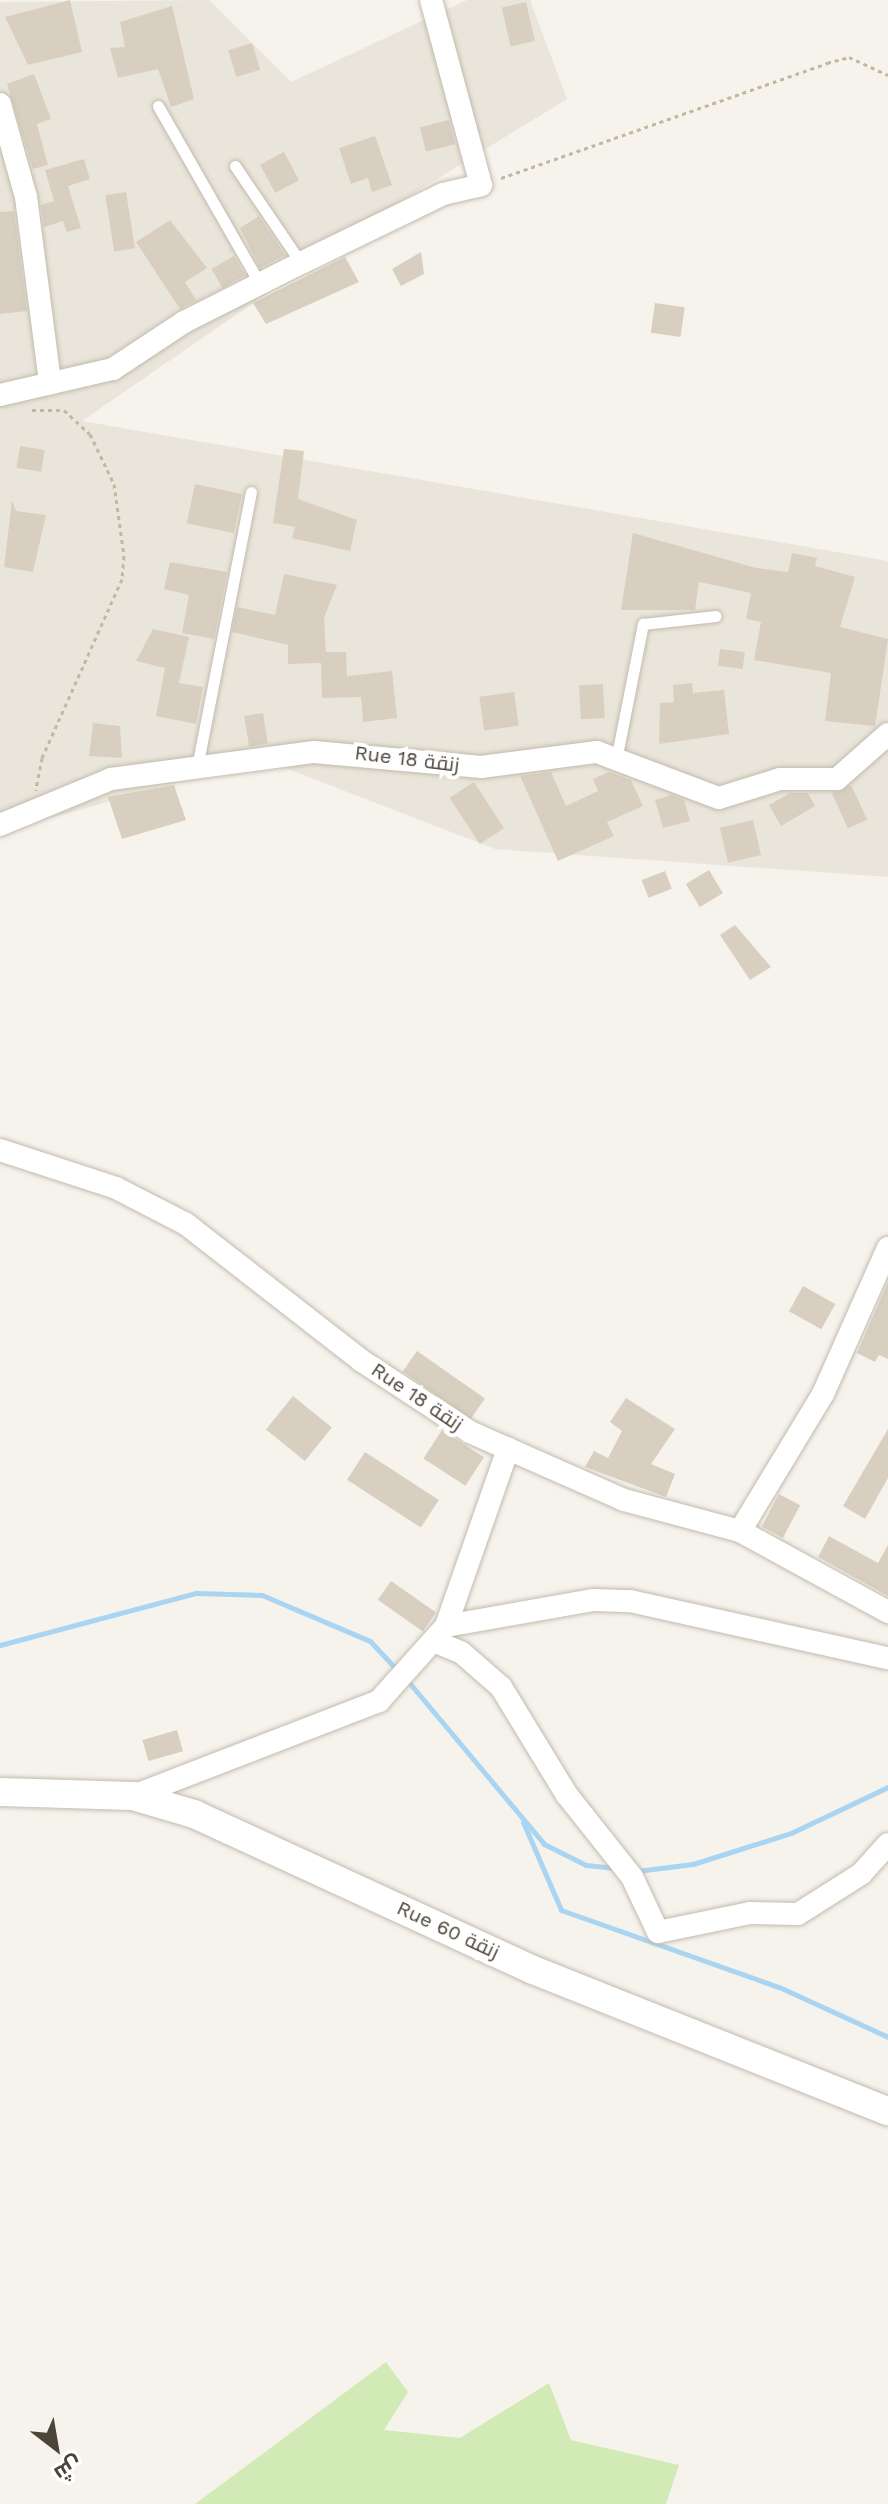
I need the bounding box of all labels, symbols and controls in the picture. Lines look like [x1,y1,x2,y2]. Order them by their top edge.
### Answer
street label: Rue 18 زنقة [353,741,461,777]
street label: Rue 18 زنقة [366,1358,468,1436]
street label: Rue 60 زنقة [393,1896,503,1964]
north arrow [16,2408,96,2488]
text: ش [50,2451,87,2487]

